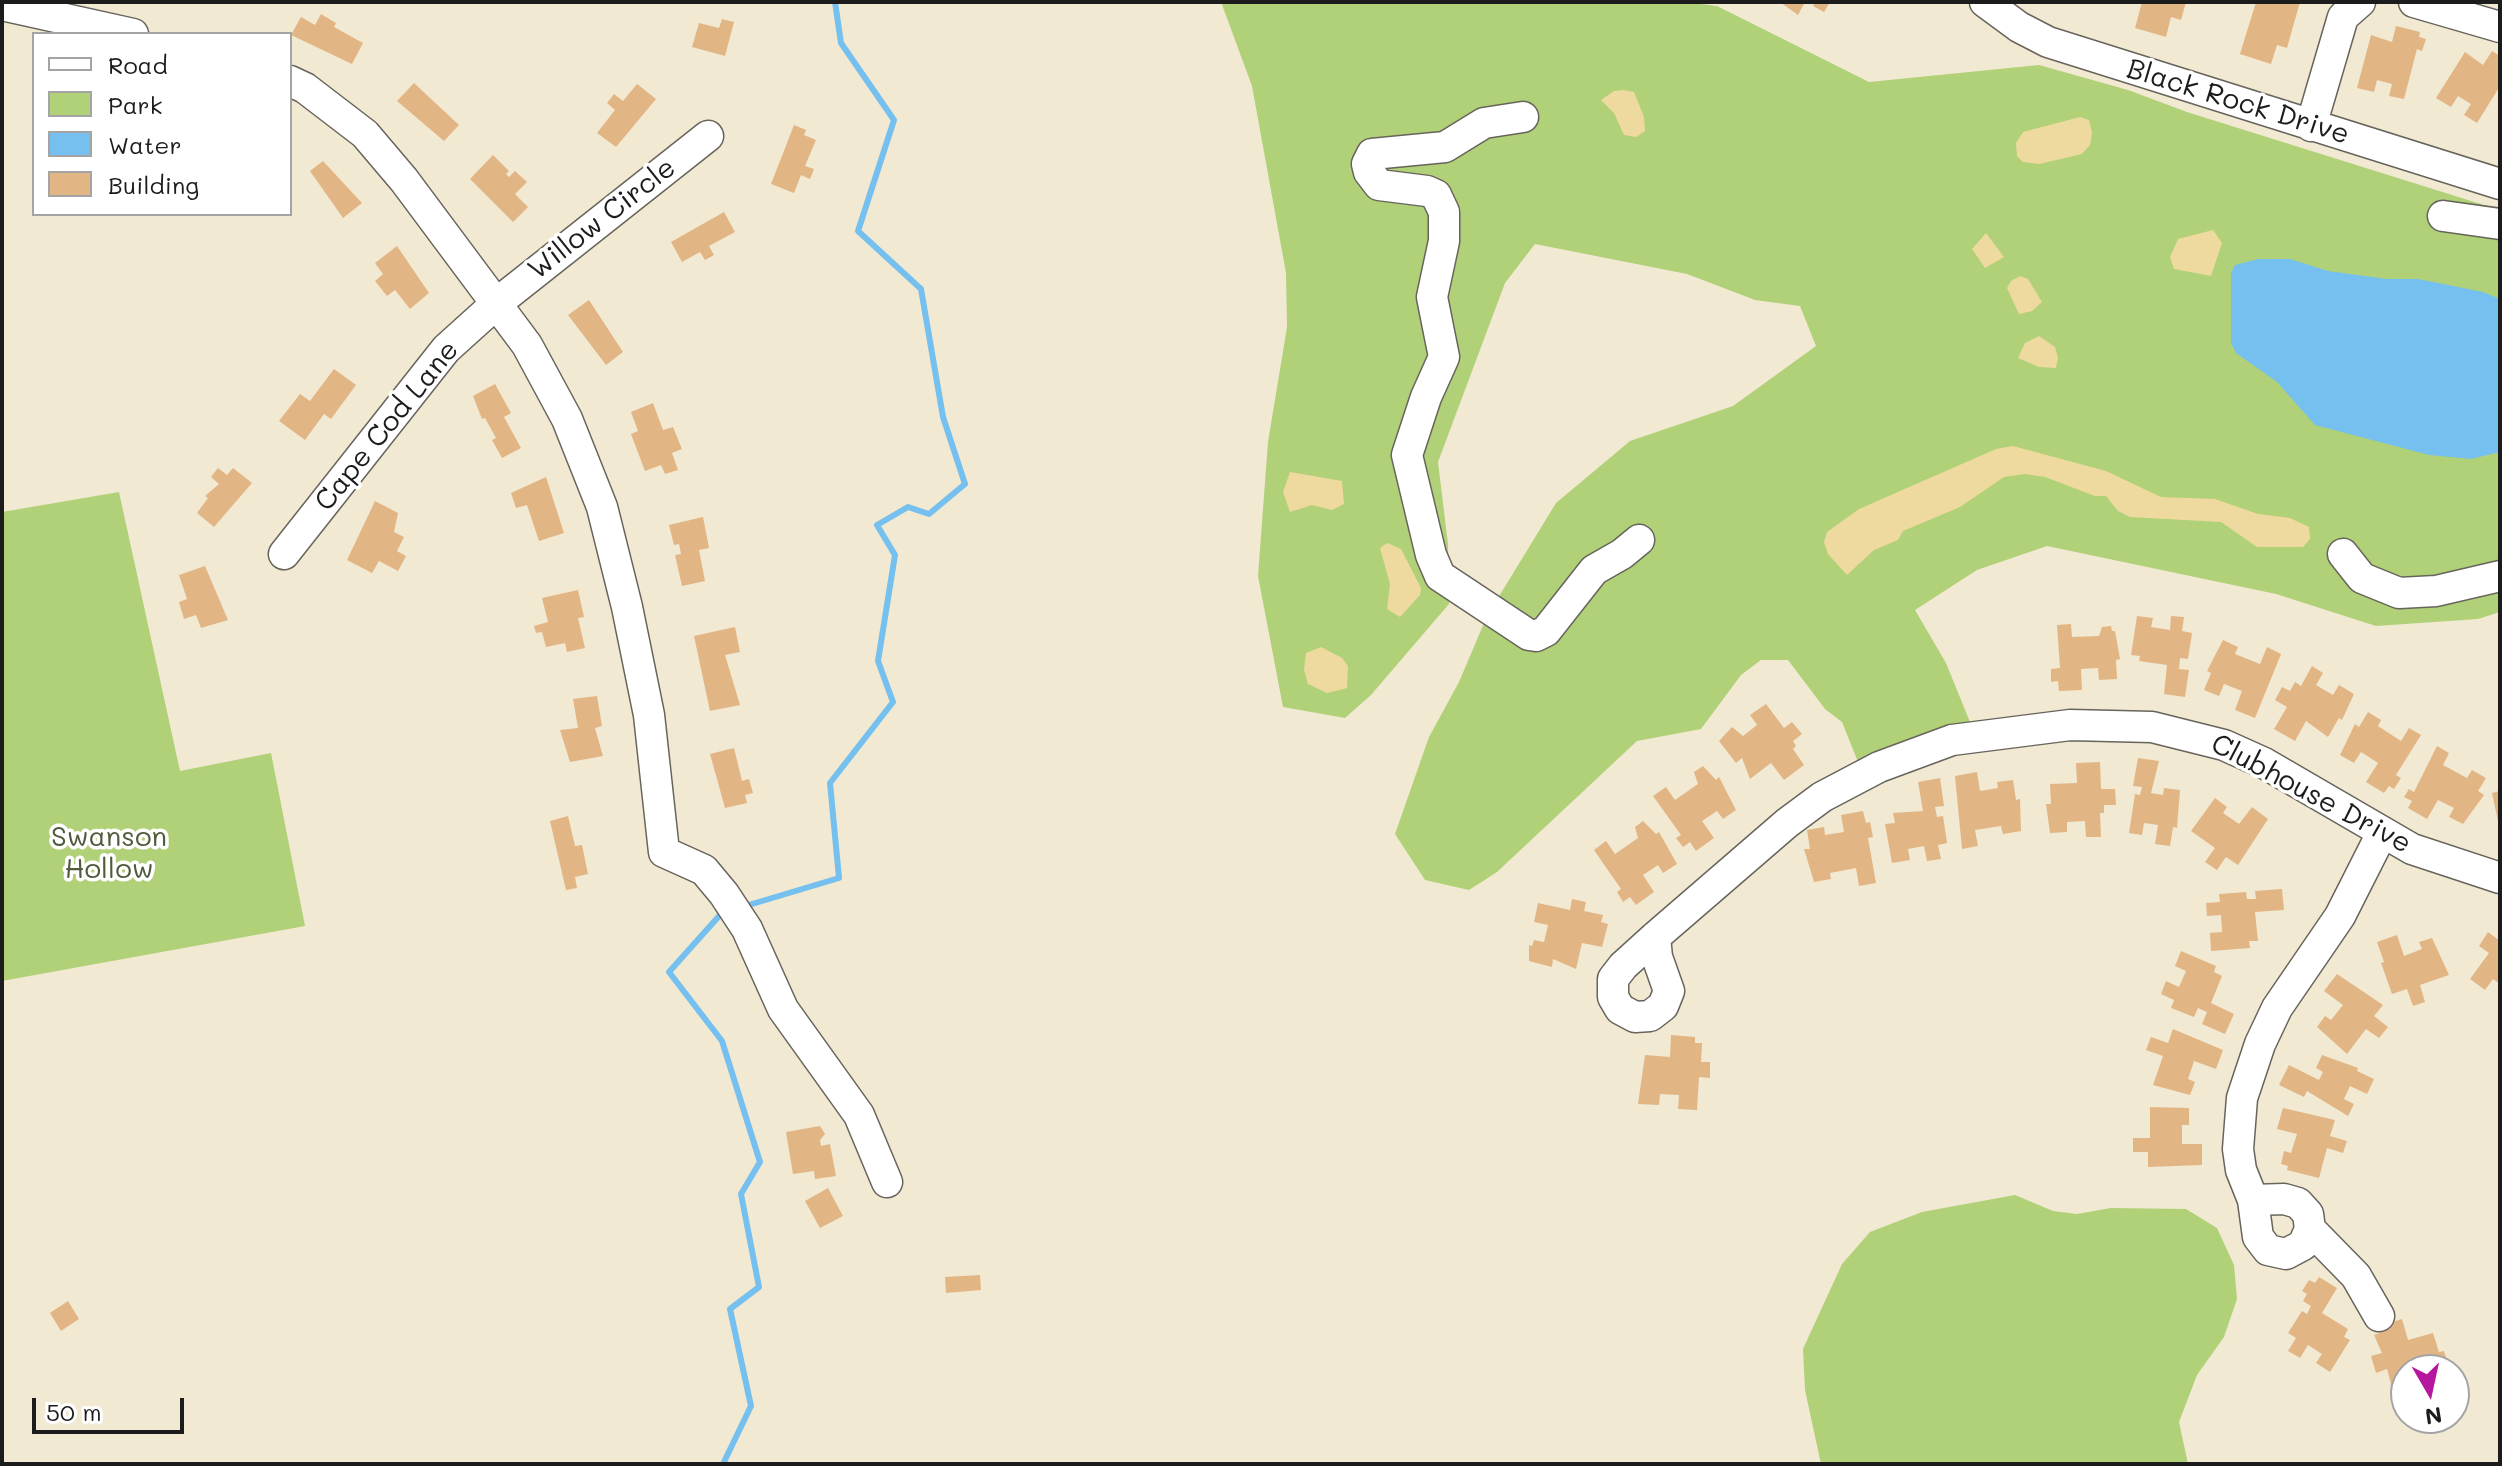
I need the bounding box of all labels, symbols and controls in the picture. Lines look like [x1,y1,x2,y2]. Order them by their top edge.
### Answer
legend [32,32,292,216]
text: Road [108,49,168,80]
street label: Black Rock Drive [2123,52,2353,152]
text: Park [108,89,162,120]
text: Water [108,129,182,160]
street label: Willow Circle [522,151,682,287]
text: Building [108,169,199,200]
street label: Cape Cod Lane [308,334,466,518]
street label: Clubhouse Drive [2205,727,2417,861]
park label: Swanson Hollow [51,820,167,886]
north arrow [2390,1354,2470,1434]
scale bar [36,1382,188,1432]
text: 50 m [46,1396,102,1427]
text: N [2423,1401,2444,1432]

